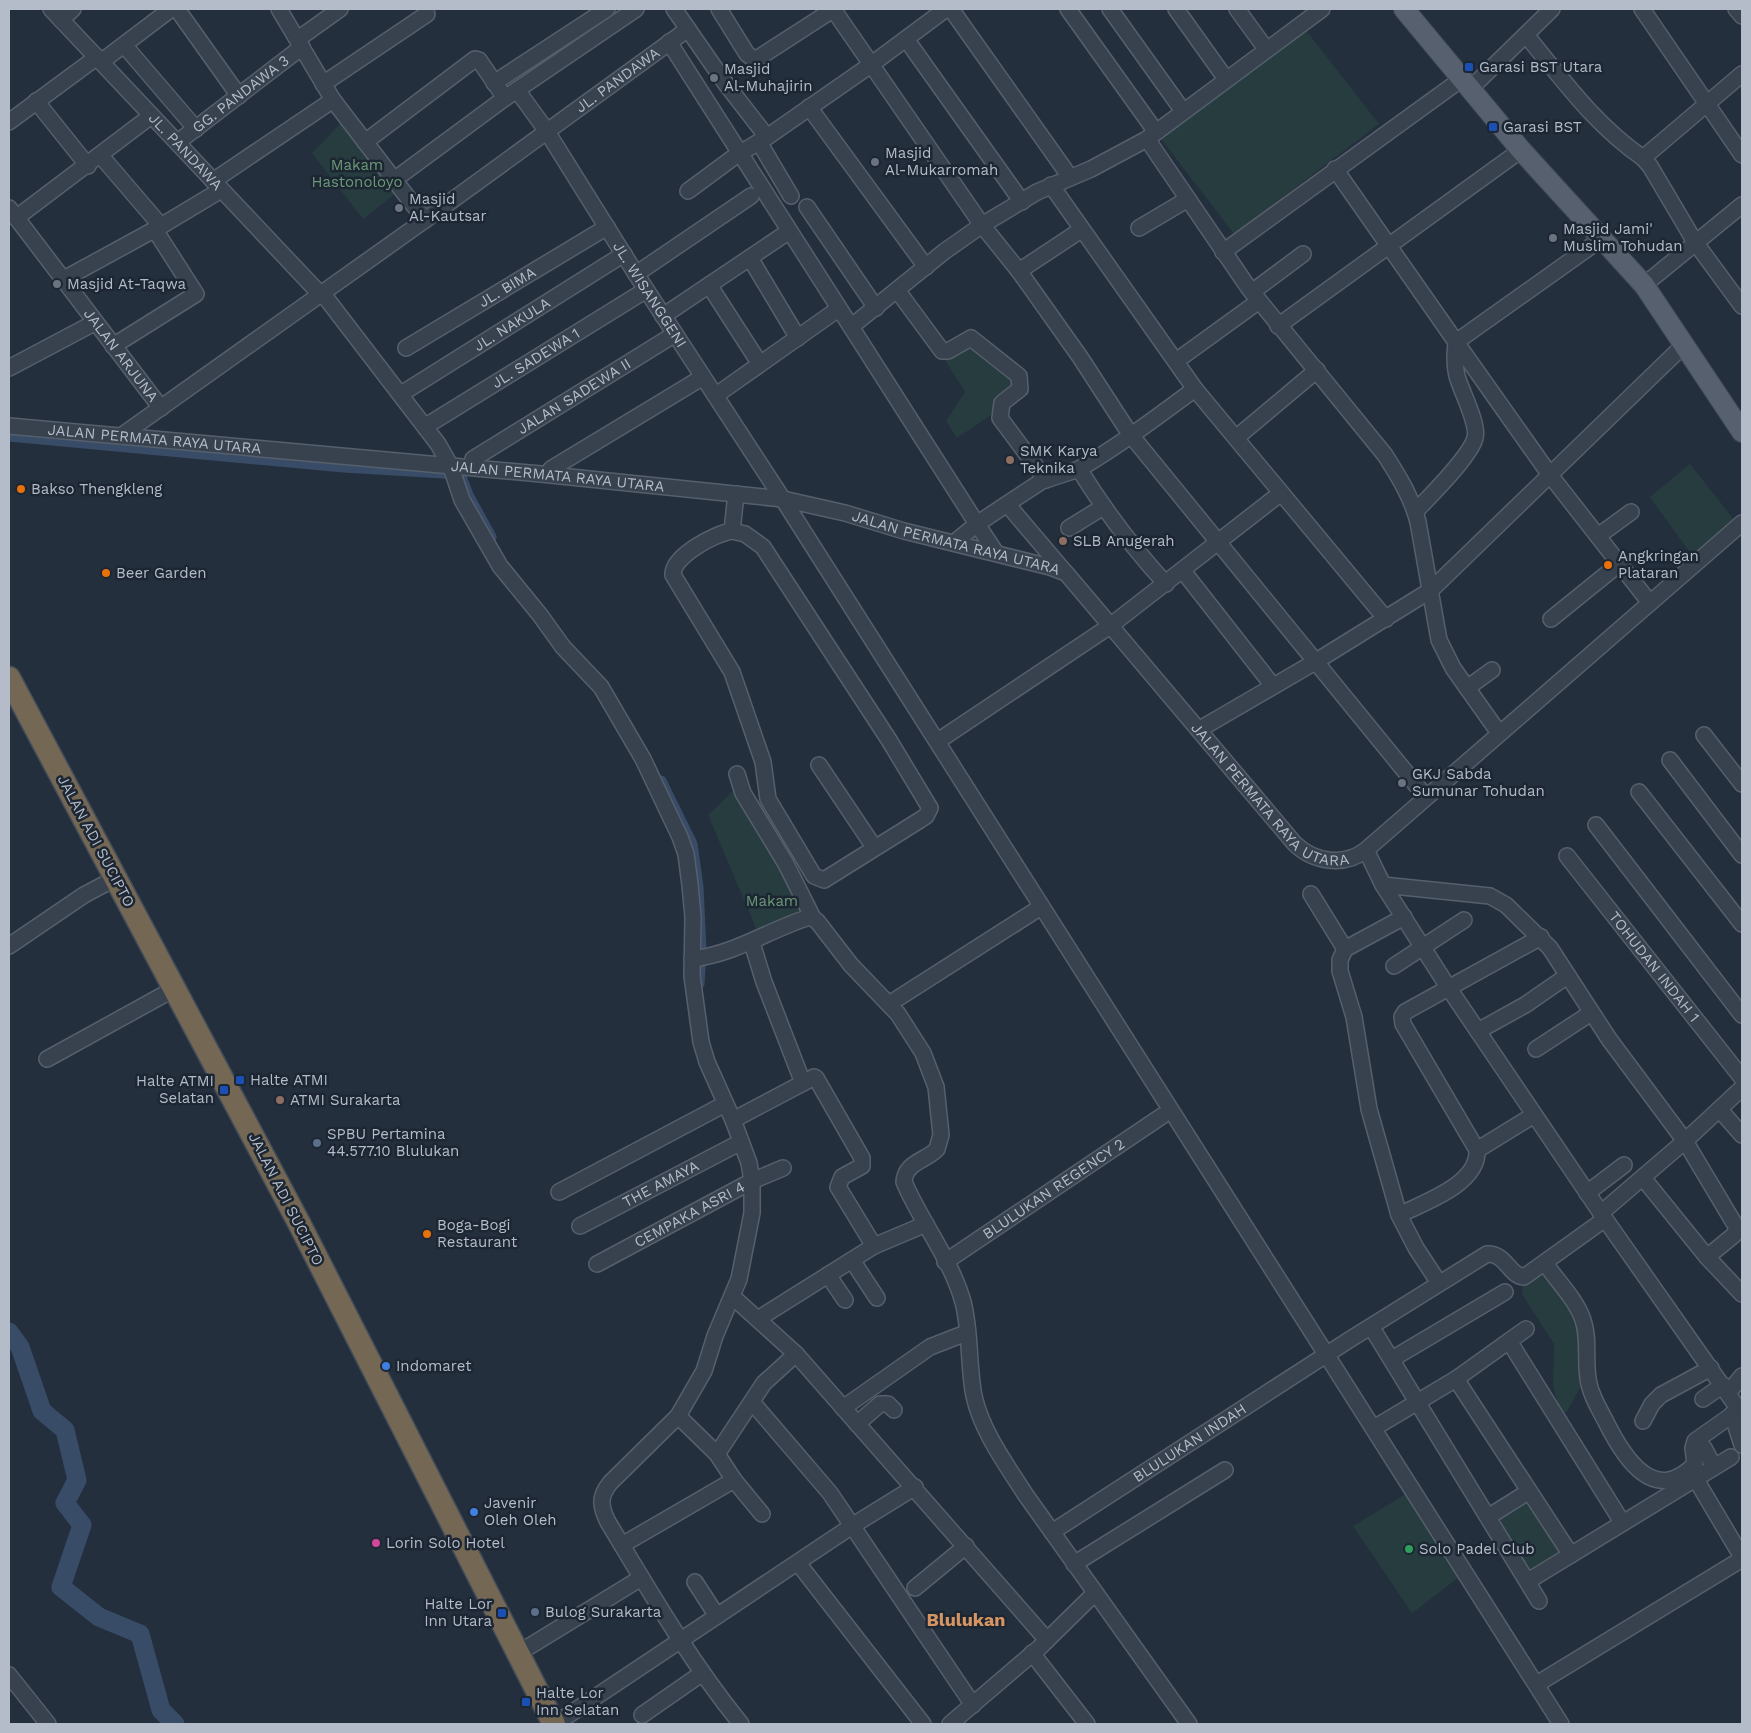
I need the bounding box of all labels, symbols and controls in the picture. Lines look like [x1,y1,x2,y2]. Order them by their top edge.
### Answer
street label: JL. PANDAWA [572,44,663,117]
street label: GG. PANDAWA 3 [189,51,293,137]
place label: Garasi BST Utara [1479,58,1603,76]
place label: Masjid Al-Muhajirin [724,60,813,95]
marker: Garasi BST Utara [1463,61,1475,73]
marker: Masjid Al-Muhajirin [708,72,720,84]
street label: JL. PANDAWA [145,109,226,194]
place label: Garasi BST [1503,118,1582,136]
marker: Garasi BST [1487,121,1499,133]
place label: Masjid Al-Mukarromah [885,144,998,179]
park label: Makam Hastonoloyo [312,156,403,191]
marker: Masjid Al-Mukarromah [869,156,881,168]
place label: Masjid Al-Kautsar [409,190,487,225]
marker: Masjid Al-Kautsar [393,202,405,214]
place label: Masjid Jami' Muslim Tohudan [1563,220,1683,255]
marker: Masjid Jami' Muslim Tohudan [1547,232,1559,244]
street label: JL. WISANGGENI [609,238,690,351]
street label: JL. BIMA [475,263,539,311]
place label: Masjid At-Taqwa [67,275,187,293]
marker: Masjid At-Taqwa [51,278,63,290]
street label: JL. NAKULA [470,294,554,355]
street label: JALAN ARJUNA [80,305,162,406]
street label: JL. SADEWA 1 [488,324,583,392]
street label: JALAN SADEWA II [514,355,634,438]
street label: JALAN PERMATA RAYA UTARA [47,421,262,458]
place label: SMK Karya Teknika [1020,442,1098,477]
marker: SMK Karya Teknika [1004,454,1016,466]
street label: JALAN PERMATA RAYA UTARA [450,457,665,496]
place label: Bakso Thengkleng [31,480,162,498]
marker: Bakso Thengkleng [15,483,27,495]
street label: JALAN PERMATA RAYA UTARA [850,507,1063,579]
place label: SLB Anugerah [1073,532,1175,550]
marker: SLB Anugerah [1057,535,1069,547]
place label: Angkringan Plataran [1618,547,1699,582]
marker: Angkringan Plataran [1602,559,1614,571]
place label: Beer Garden [116,564,207,582]
marker: Beer Garden [100,567,112,579]
street label: JALAN PERMATA RAYA UTARA [1187,719,1351,870]
place label: GKJ Sabda Sumunar Tohudan [1412,765,1545,800]
street label: JALAN ADI SUCIPTO [54,772,138,910]
marker: GKJ Sabda Sumunar Tohudan [1396,777,1408,789]
park label: Makam [746,892,798,910]
street label: TOHUDAN INDAH 1 [1605,908,1703,1026]
place label: Halte ATMI [250,1071,328,1089]
place label: Halte ATMI Selatan [136,1072,214,1107]
marker: Halte ATMI [234,1074,246,1086]
marker: Halte ATMI Selatan [218,1084,230,1096]
place label: ATMI Surakarta [290,1091,401,1109]
marker: ATMI Surakarta [274,1094,286,1106]
place label: SPBU Pertamina 44.577.10 Blulukan [327,1125,459,1160]
street label: JALAN ADI SUCIPTO [245,1130,327,1268]
street label: BLULUKAN REGENCY 2 [979,1135,1128,1243]
marker: SPBU Pertamina 44.577.10 Blulukan [311,1137,323,1149]
street label: THE AMAYA [620,1157,702,1211]
street label: CEMPAKA ASRI 4 [631,1178,748,1251]
place label: Boga-Bogi Restaurant [437,1216,518,1251]
marker: Boga-Bogi Restaurant [421,1228,433,1240]
place label: Indomaret [396,1357,472,1375]
marker: Indomaret [380,1360,392,1372]
street label: BLULUKAN INDAH [1130,1400,1250,1486]
place label: Javenir Oleh Oleh [484,1494,557,1529]
marker: Javenir Oleh Oleh [468,1506,480,1518]
place label: Lorin Solo Hotel [386,1534,505,1552]
marker: Lorin Solo Hotel [370,1537,382,1549]
place label: Solo Padel Club [1419,1540,1535,1558]
marker: Solo Padel Club [1403,1543,1415,1555]
place label: Halte Lor Inn Utara [424,1595,492,1630]
place label: Bulog Surakarta [545,1603,662,1621]
marker: Bulog Surakarta [529,1606,541,1618]
marker: Halte Lor Inn Utara [496,1607,508,1619]
district label: Blulukan [926,1609,1006,1630]
place label: Halte Lor Inn Selatan [536,1684,619,1719]
marker: Halte Lor Inn Selatan [520,1696,532,1708]

